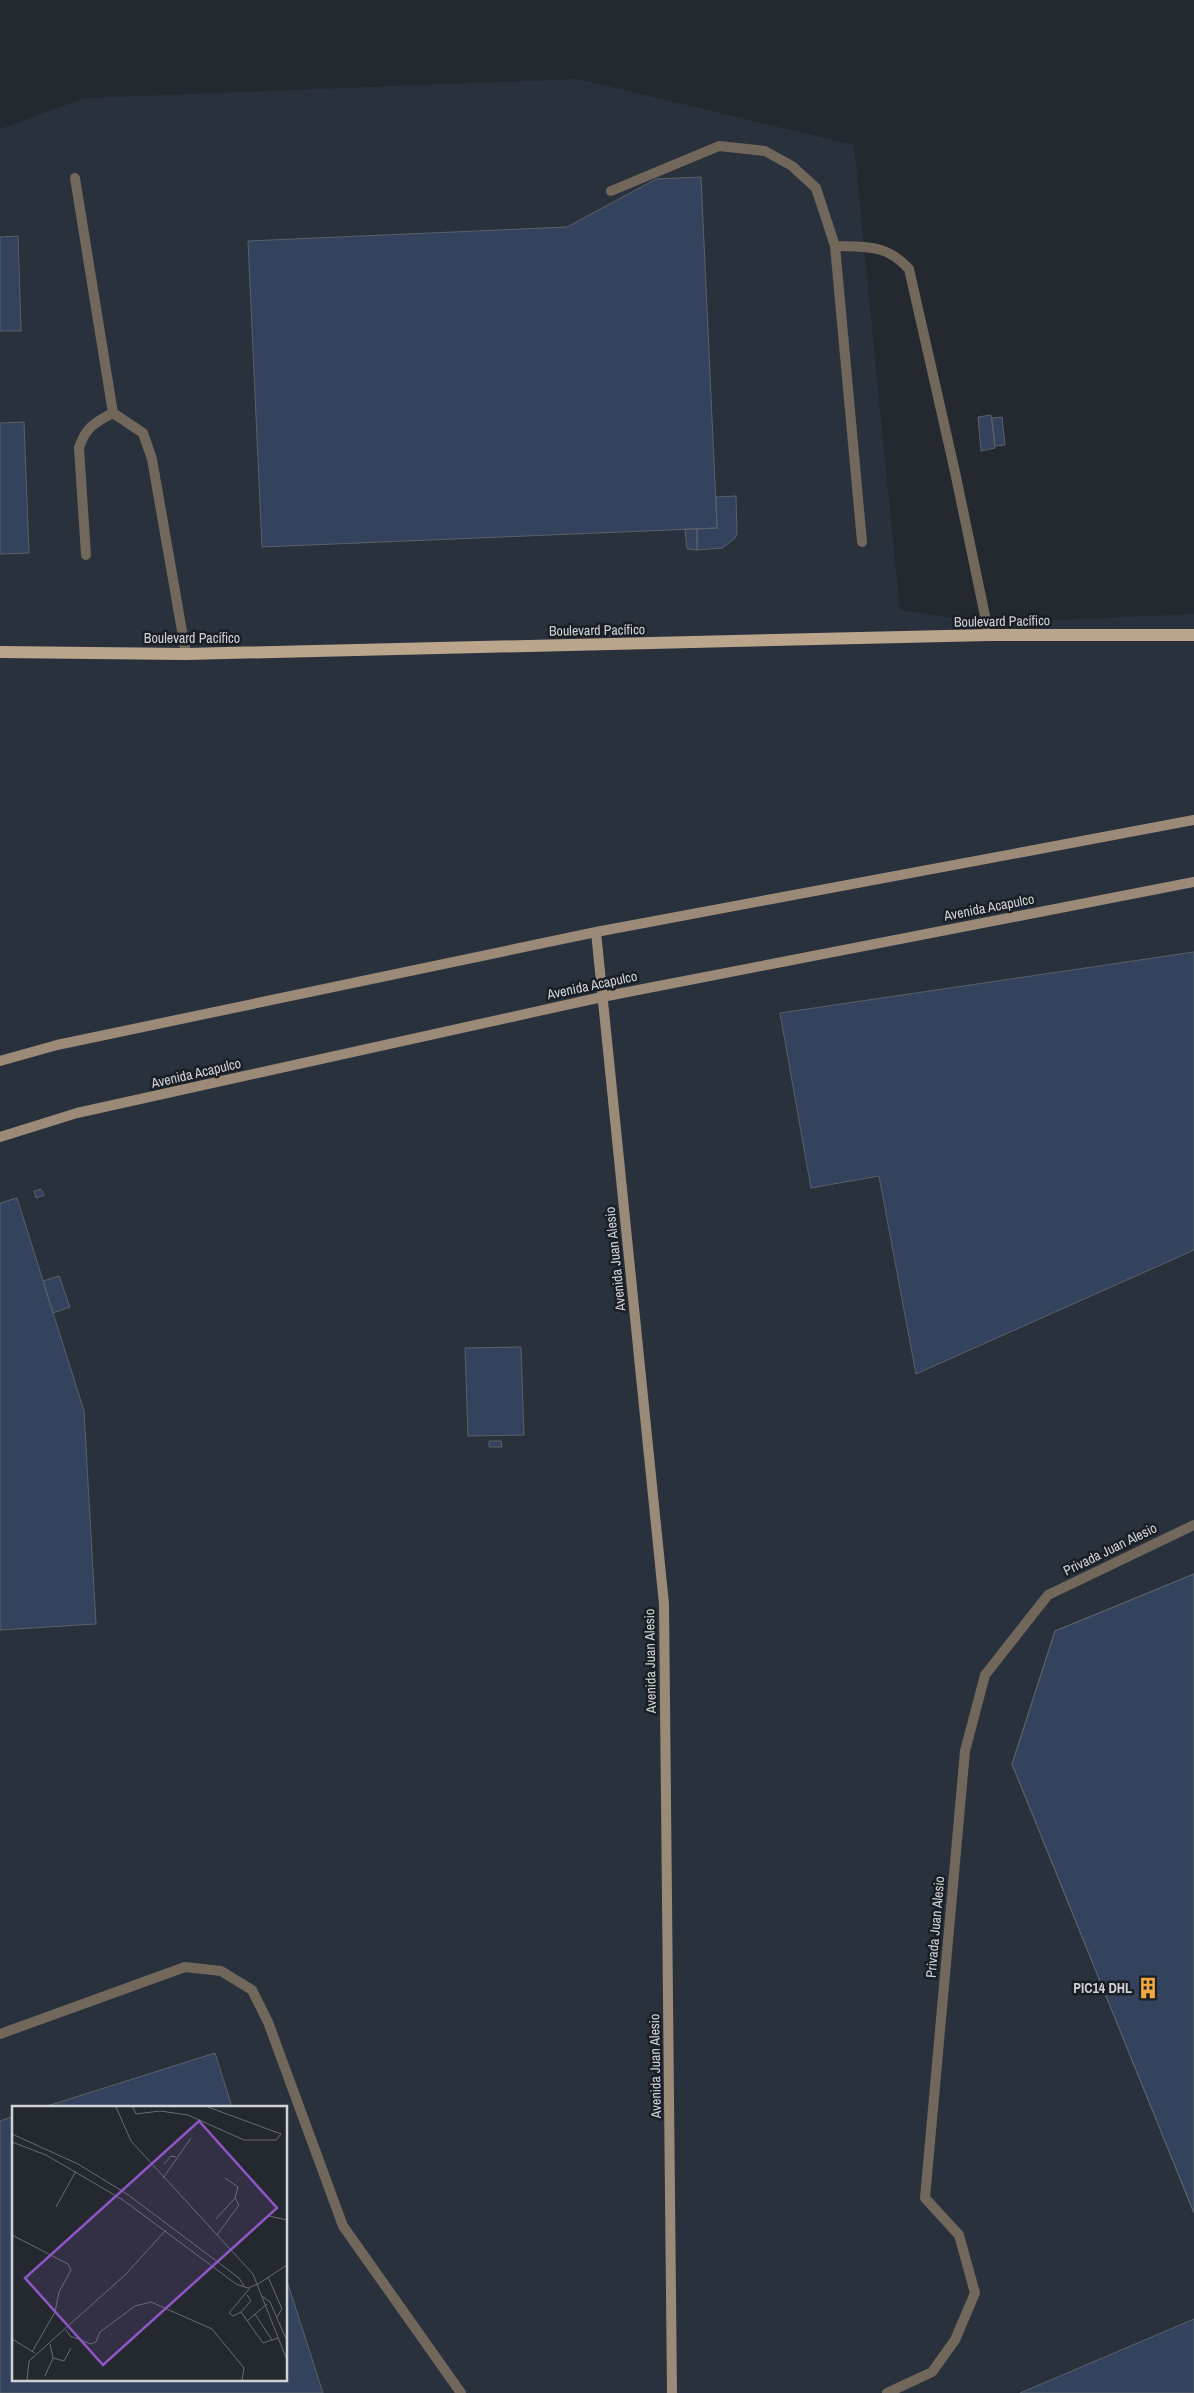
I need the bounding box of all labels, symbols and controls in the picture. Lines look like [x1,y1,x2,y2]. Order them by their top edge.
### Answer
street label: Boulevard Pacífico [954,611,1050,631]
street label: Boulevard Pacífico [549,620,645,640]
street label: Boulevard Pacífico [144,629,240,647]
street label: Avenida Acapulco [941,889,1036,925]
street label: Avenida Acapulco [544,967,639,1004]
street label: Avenida Acapulco [148,1054,243,1092]
street label: Avenida Juan Alesio [601,1206,630,1313]
street label: Privada Juan Alesio [1060,1519,1160,1579]
street label: Avenida Juan Alesio [640,1609,660,1714]
street label: Privada Juan Alesio [922,1875,948,1979]
building icon: PIC14 DHL [1135,1975,1161,2001]
place label: PIC14 DHL [1073,1979,1132,1997]
street label: Avenida Juan Alesio [645,2014,665,2119]
inset map [12,2106,288,2380]

